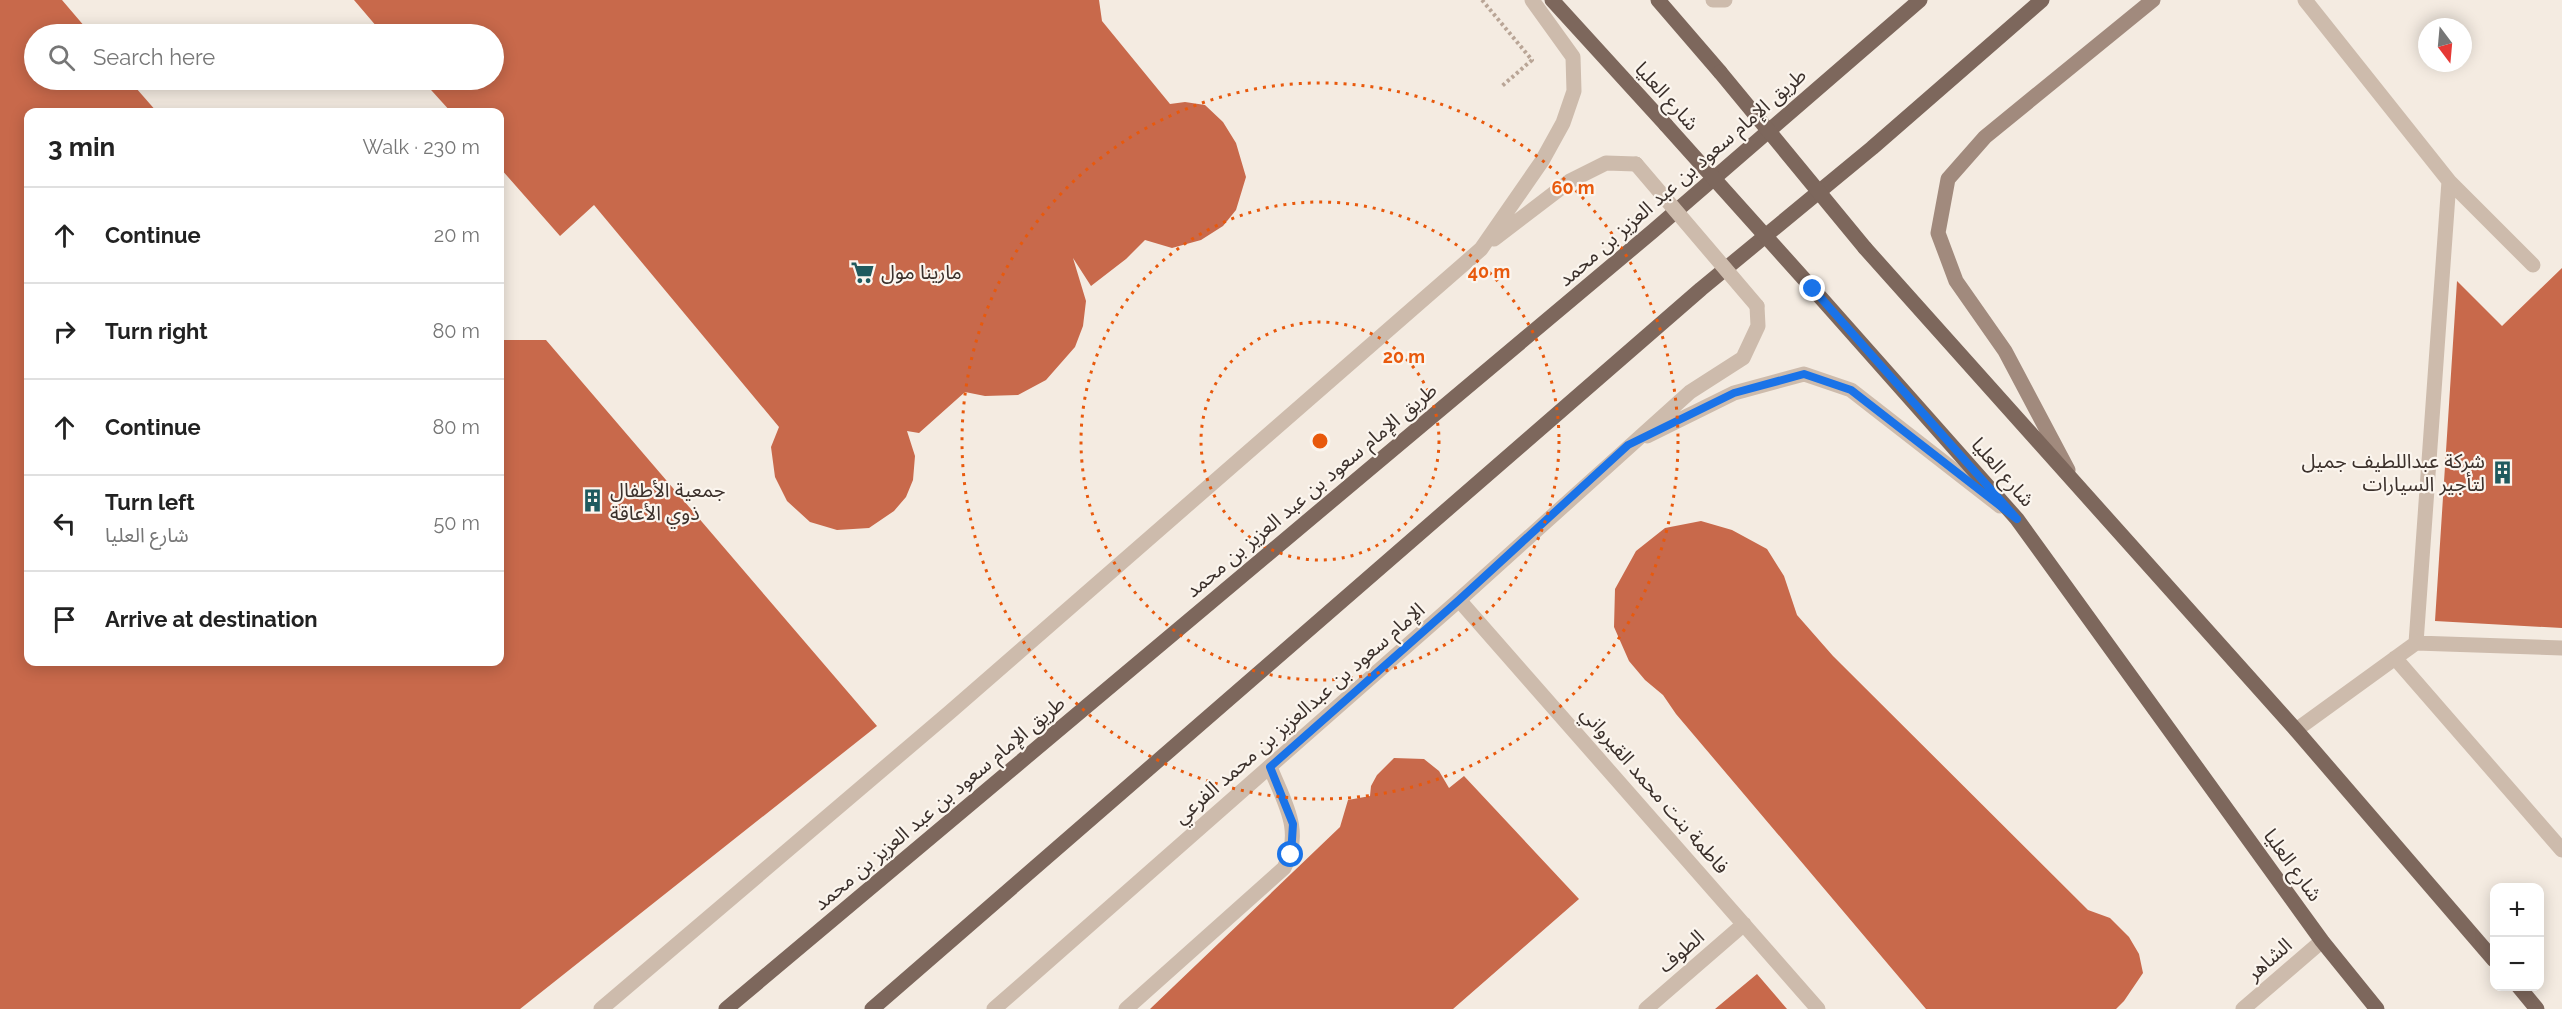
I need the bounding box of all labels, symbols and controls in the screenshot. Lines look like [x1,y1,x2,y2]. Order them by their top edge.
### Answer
north arrow [2418,18,2472,72]
search box [24,24,504,90]
icon: search [45,41,78,74]
text: Search here [93,44,215,70]
street label: شارع العليا [1628,57,1704,137]
street label: طريق الإمام سعود بن عبد العزيز بن محمد [1553,63,1813,294]
text: 3 min [48,132,115,162]
text: Walk · 230 m [362,135,480,159]
text: 60 m [1551,177,1595,198]
icon: ahead [48,219,81,252]
text: Continue [105,222,201,248]
text: 20 m [434,223,480,247]
supermarket icon: مارينا مول [850,259,876,285]
place label: مارينا مول [881,260,962,284]
text: 40 m [1468,261,1510,282]
route end [1799,275,1825,301]
icon: right [48,315,81,348]
text: Turn right [105,318,208,344]
text: 80 m [432,319,480,343]
text: 20 m [1383,346,1425,367]
street label: طريق الإمام سعود بن عبد العزيز بن محمد [1180,378,1443,605]
icon: ahead [48,411,81,444]
text: Continue [105,414,201,440]
text: 80 m [432,415,480,439]
centre of rings [1310,431,1330,451]
street label: شارع العليا [1964,433,2040,513]
place label: شركة عبداللطيف جميل لتأجير السيارات [2302,449,2485,496]
building icon: شركة عبداللطيف جميل لتأجير السيارات [2490,460,2516,486]
place label: جمعية الأطفال ذوي الأعاقة [610,478,726,529]
building icon: جمعية الأطفال ذوي الأعاقة [579,488,605,514]
text: Turn left [105,489,195,515]
icon: left [48,507,81,540]
text: 50 m [433,511,480,535]
text: شارع العليا [105,523,189,547]
street label: الإمام سعود بن عبدالعزيز بن محمد الفرعي [1169,597,1432,831]
icon: arrive [48,603,81,636]
text: Arrive at destination [105,606,318,632]
street label: طريق الإمام سعود بن عبد العزيز بن محمد [808,691,1071,918]
street label: فاطمة بنت محمد القيرواني [1573,702,1734,881]
street label: شارع العليا [2256,824,2327,908]
route start [1277,841,1303,867]
map controls [2490,883,2544,991]
button: + [2490,883,2544,937]
street label: الطوف [1653,924,1709,978]
street label: الشاهر [2241,933,2297,986]
button: − [2490,937,2544,991]

